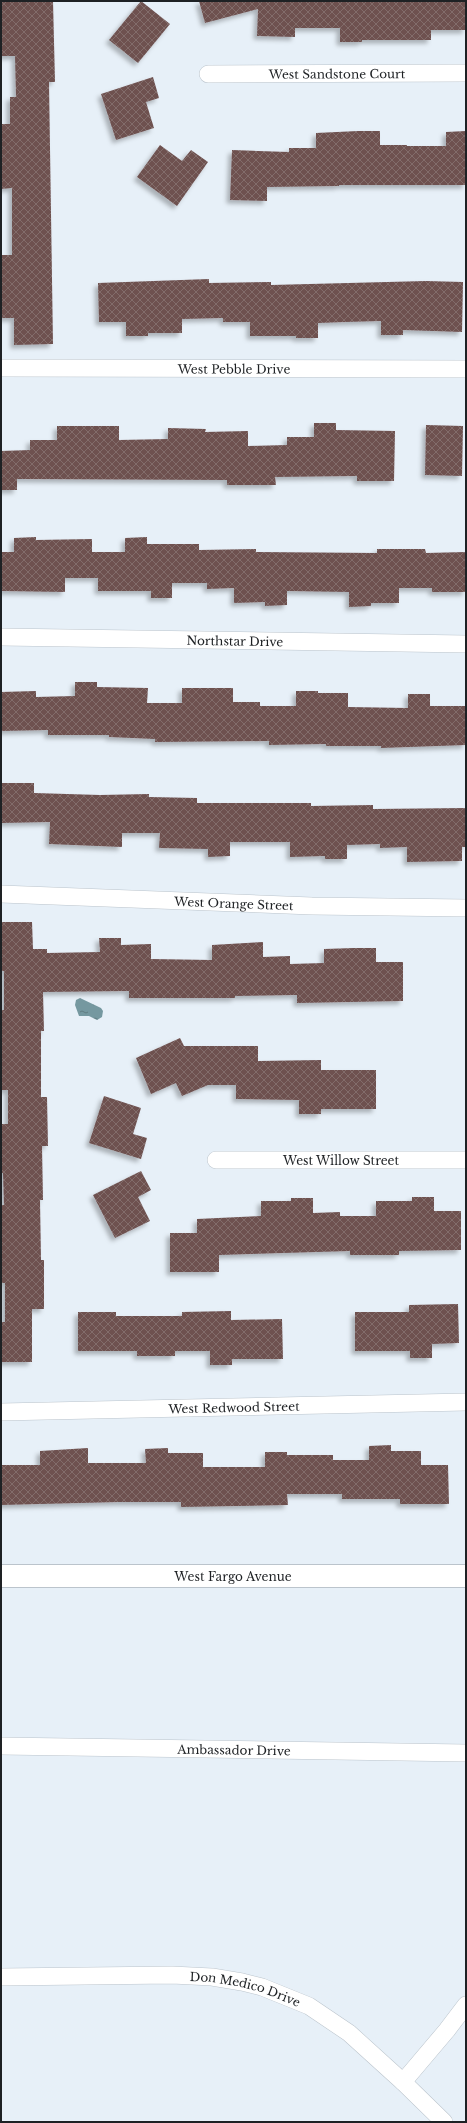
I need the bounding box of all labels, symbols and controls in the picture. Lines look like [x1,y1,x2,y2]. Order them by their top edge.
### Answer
street label: West Sandstone Court [268,66,406,81]
street label: West Pebble Drive [177,361,290,376]
street label: Northstar Drive [186,632,284,649]
street label: West Orange Street [173,893,294,913]
street label: West Willow Street [282,1153,400,1168]
street label: West Redwood Street [167,1398,300,1416]
street label: West Fargo Avenue [173,1569,292,1584]
street label: Ambassador Drive [176,1741,291,1758]
street label: Don Medico Drive [190,1968,303,2009]

